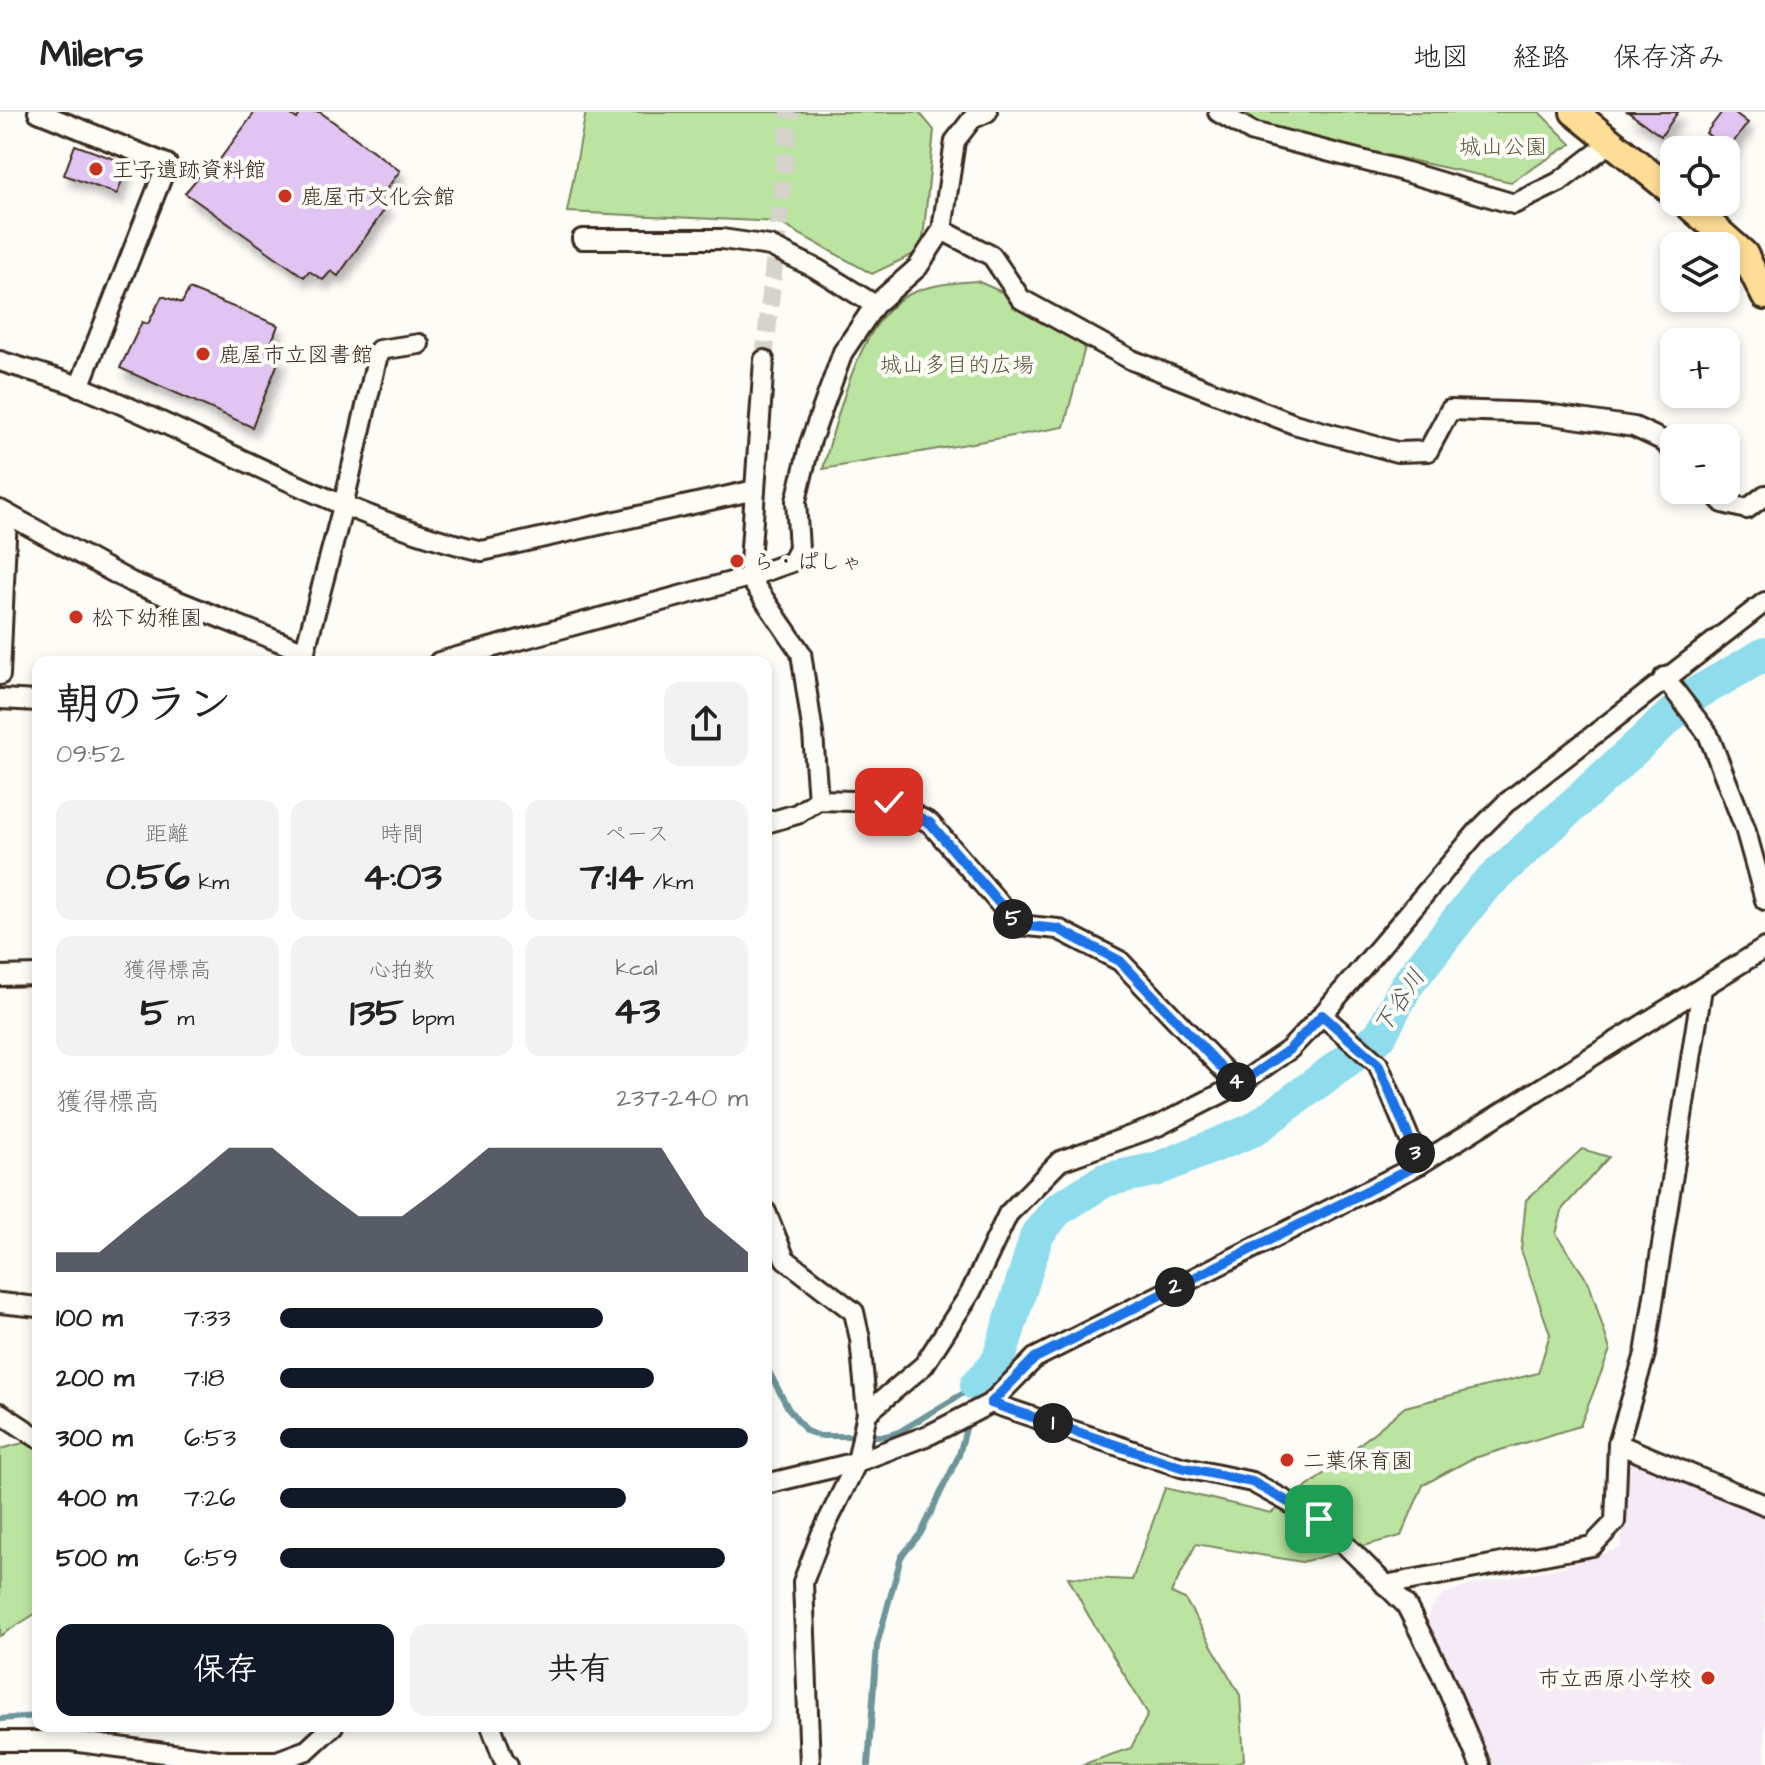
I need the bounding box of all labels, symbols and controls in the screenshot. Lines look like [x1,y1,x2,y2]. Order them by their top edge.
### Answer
text: Milers [40,29,144,81]
text: 地図 [1413,38,1469,77]
text: 経路 [1513,38,1569,77]
text: 保存済み [1613,38,1725,77]
park label: 城山公園 [1459,132,1547,163]
map controls [1660,136,1740,504]
button: locate [1660,136,1740,216]
place label: 王子遺跡資料館 [112,155,266,186]
marker: 王子遺跡資料館 [87,160,105,178]
place label: 鹿屋市文化会館 [301,182,455,213]
marker: 鹿屋市文化会館 [276,187,294,205]
button: layers [1660,232,1740,312]
button: + [1660,328,1740,408]
place label: 鹿屋市立図書館 [219,340,373,371]
marker: 鹿屋市立図書館 [194,345,212,363]
park label: 城山多目的広場 [880,350,1034,381]
button: − [1660,424,1740,504]
place label: ら・ぱしゃ [753,547,863,578]
marker: ら・ぱしゃ [728,552,746,570]
place label: 松下幼稚園 [92,603,202,634]
marker: 松下幼稚園 [67,608,85,626]
text: 朝のラン [56,675,232,736]
button: share [664,682,748,766]
text: 09:52 [56,736,125,772]
pin [855,768,923,836]
icon: check [867,780,911,824]
text: 距離 [145,819,189,850]
text: 時間 [380,819,424,850]
text: ペース [604,819,669,850]
text: 0.56 [105,850,190,905]
text: 4:03 [362,850,442,905]
text: 7:14 [580,850,644,905]
text: km [190,867,229,898]
text: /km [644,867,693,898]
pin: 5 [993,899,1033,939]
text: 5 [1005,903,1021,934]
text: kcal [616,953,658,984]
text: 獲得標高 [123,955,211,986]
text: 心拍数 [369,955,435,986]
water label: 下谷川 [1366,962,1434,1041]
text: 43 [613,984,660,1039]
text: 5 [140,986,169,1041]
text: 135 [350,986,404,1041]
text: m [169,1003,194,1034]
text: bpm [404,1003,454,1034]
pin: 4 [1216,1062,1256,1102]
text: 4 [1229,1066,1243,1097]
text: 237–240 m [616,1080,748,1116]
text: 獲得標高 [56,1084,160,1120]
pin: 3 [1395,1133,1435,1173]
text: 3 [1409,1137,1421,1168]
pin: 2 [1155,1267,1195,1307]
text: 2 [1169,1271,1181,1302]
text: 100 m [56,1300,123,1336]
text: 7:33 [184,1300,231,1336]
text: 200 m [56,1360,134,1396]
text: 7:18 [184,1360,225,1396]
pin: 1 [1033,1403,1073,1443]
text: 1 [1052,1407,1054,1438]
text: 300 m [56,1420,133,1456]
text: 6:53 [184,1420,236,1456]
place label: 二葉保育園 [1303,1446,1413,1477]
marker: 二葉保育園 [1278,1451,1296,1469]
text: 400 m [56,1480,137,1516]
text: 7:26 [184,1480,236,1516]
pin [1285,1485,1353,1553]
icon: arrive [1297,1497,1341,1541]
text: 500 m [56,1540,138,1576]
text: 6:59 [184,1540,238,1576]
button: 保存 [56,1624,394,1716]
button: 共有 [410,1624,748,1716]
place label: 市立西原小学校 [1538,1664,1692,1695]
marker: 市立西原小学校 [1699,1669,1717,1687]

